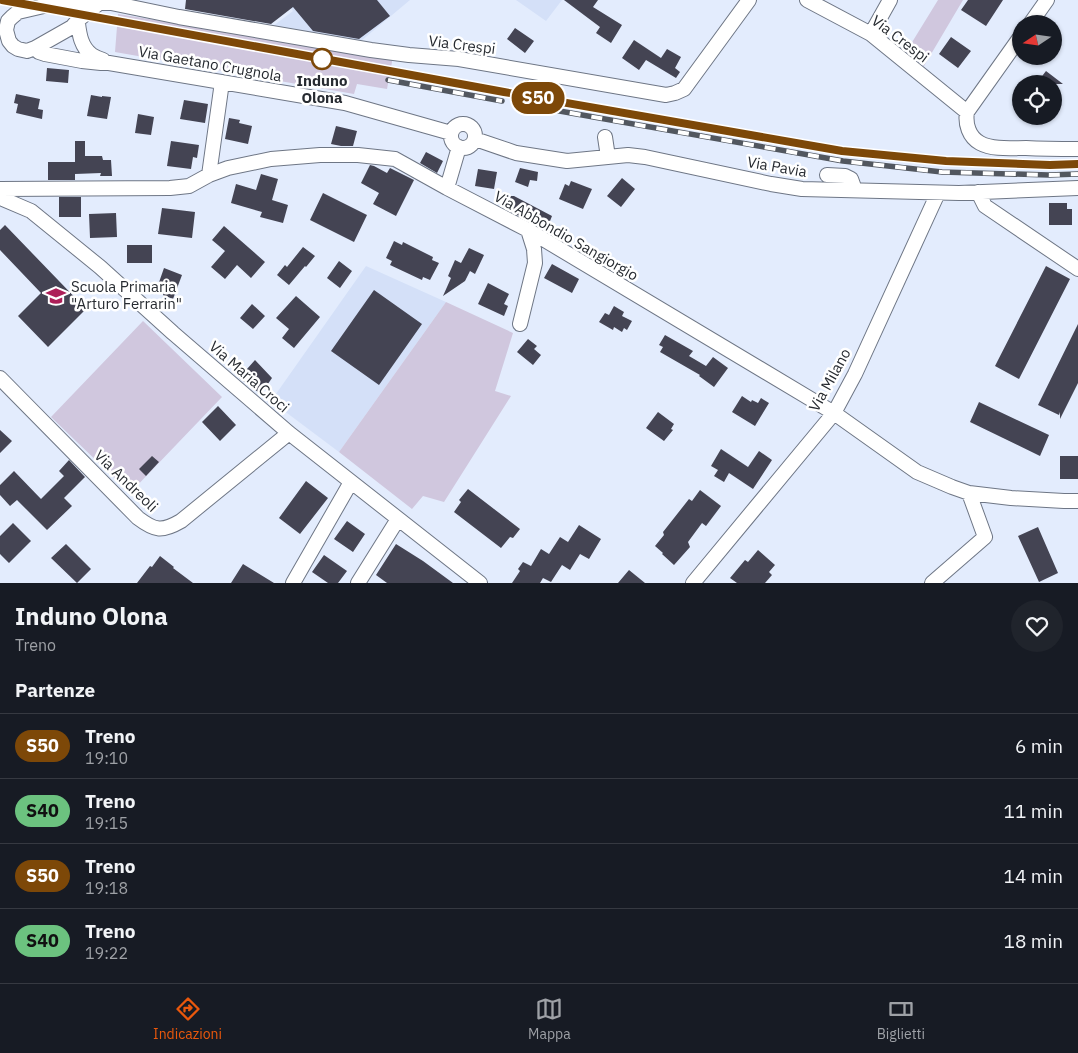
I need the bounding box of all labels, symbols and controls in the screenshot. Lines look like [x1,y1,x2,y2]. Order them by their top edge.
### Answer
street label: Via Crespi [868,11,933,66]
north arrow [1012,15,1062,65]
map controls [1012,15,1062,125]
street label: Via Crespi [428,31,497,58]
street label: Via Gaetano Crugnola [137,42,283,85]
marker: Induno Olona [311,48,333,70]
place label: Induno Olona [297,71,347,107]
button: locate [1012,75,1062,125]
line badge: S50 [509,82,567,114]
text: S50 [522,86,554,109]
street label: Via Pavia [746,152,808,181]
street label: Via Abbondio Sangiorgio [491,187,642,285]
place label: Scuola Primaria "Arturo Ferrarin" [71,277,182,313]
school or university icon: Scuola Primaria "Arturo Ferrarin" [45,285,67,307]
street label: Via Maria Croci [205,337,293,417]
street label: Via Milano [804,345,855,415]
street label: Via Andreoli [91,446,162,516]
text: Induno Olona [15,600,168,632]
button: heart [1011,600,1063,652]
text: Treno [15,635,56,655]
text: Partenze [15,678,95,702]
text: Treno [85,724,136,748]
text: S50 [26,734,59,757]
text: 6 min [1015,734,1063,758]
text: 19:10 [85,748,128,768]
text: Treno [85,789,136,813]
text: S40 [26,799,59,822]
text: 11 min [1004,799,1063,823]
text: 19:15 [85,813,128,833]
text: Treno [85,854,136,878]
text: S50 [26,864,59,887]
text: 14 min [1004,864,1063,888]
text: 19:18 [85,878,128,898]
text: Treno [85,919,136,943]
text: S40 [26,929,59,952]
text: 18 min [1004,929,1063,953]
text: 19:22 [85,943,128,963]
tab: Indicazioni [153,995,222,1043]
tab: Mappa [528,995,571,1043]
tab: Biglietti [877,995,925,1043]

